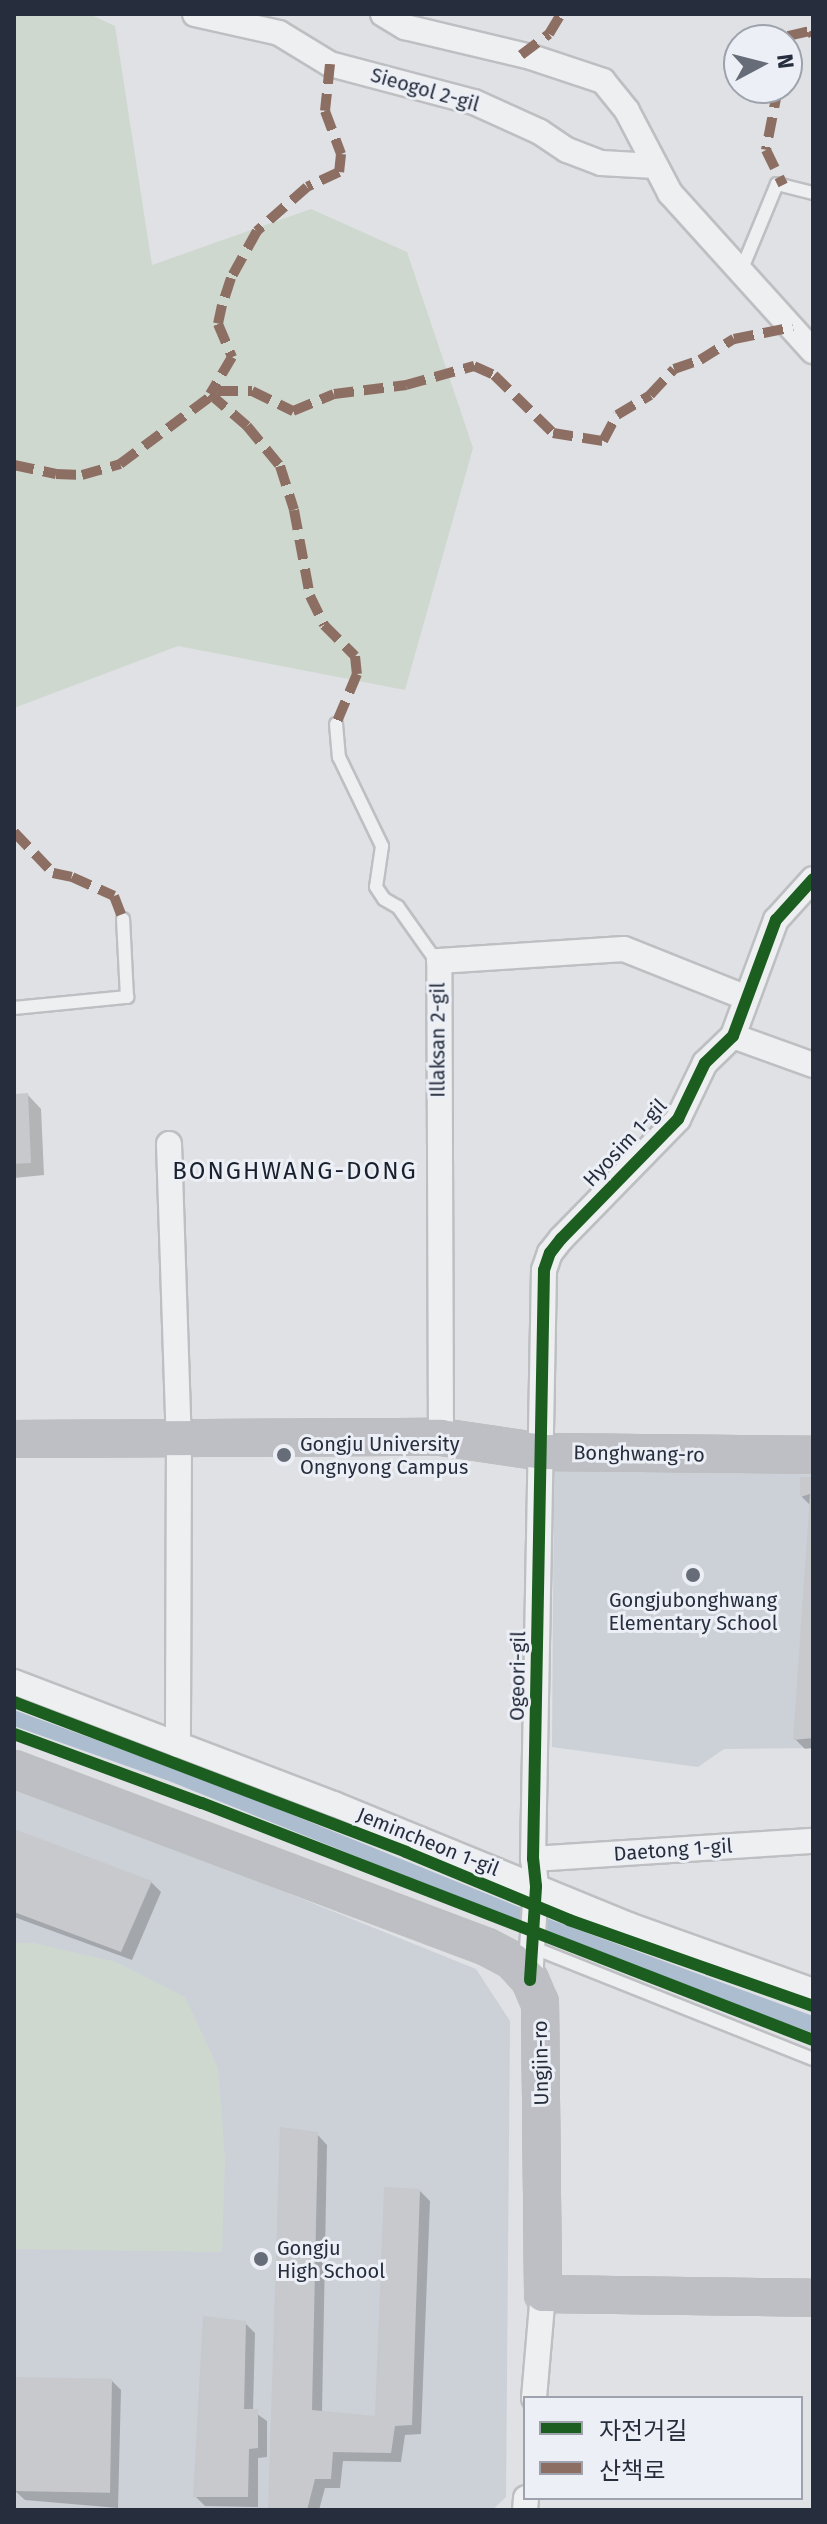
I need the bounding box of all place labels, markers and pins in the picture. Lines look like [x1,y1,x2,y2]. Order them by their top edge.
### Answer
place label: Gongju University Ongnyong Campus [300,1432,468,1479]
marker: Gongju University Ongnyong Campus [275,1446,293,1464]
marker: Gongjubonghwang Elementary School [684,1566,702,1584]
place label: Gongjubonghwang Elementary School [608,1588,778,1635]
place label: Gongju High School [277,2236,385,2283]
marker: Gongju High School [252,2250,270,2268]

